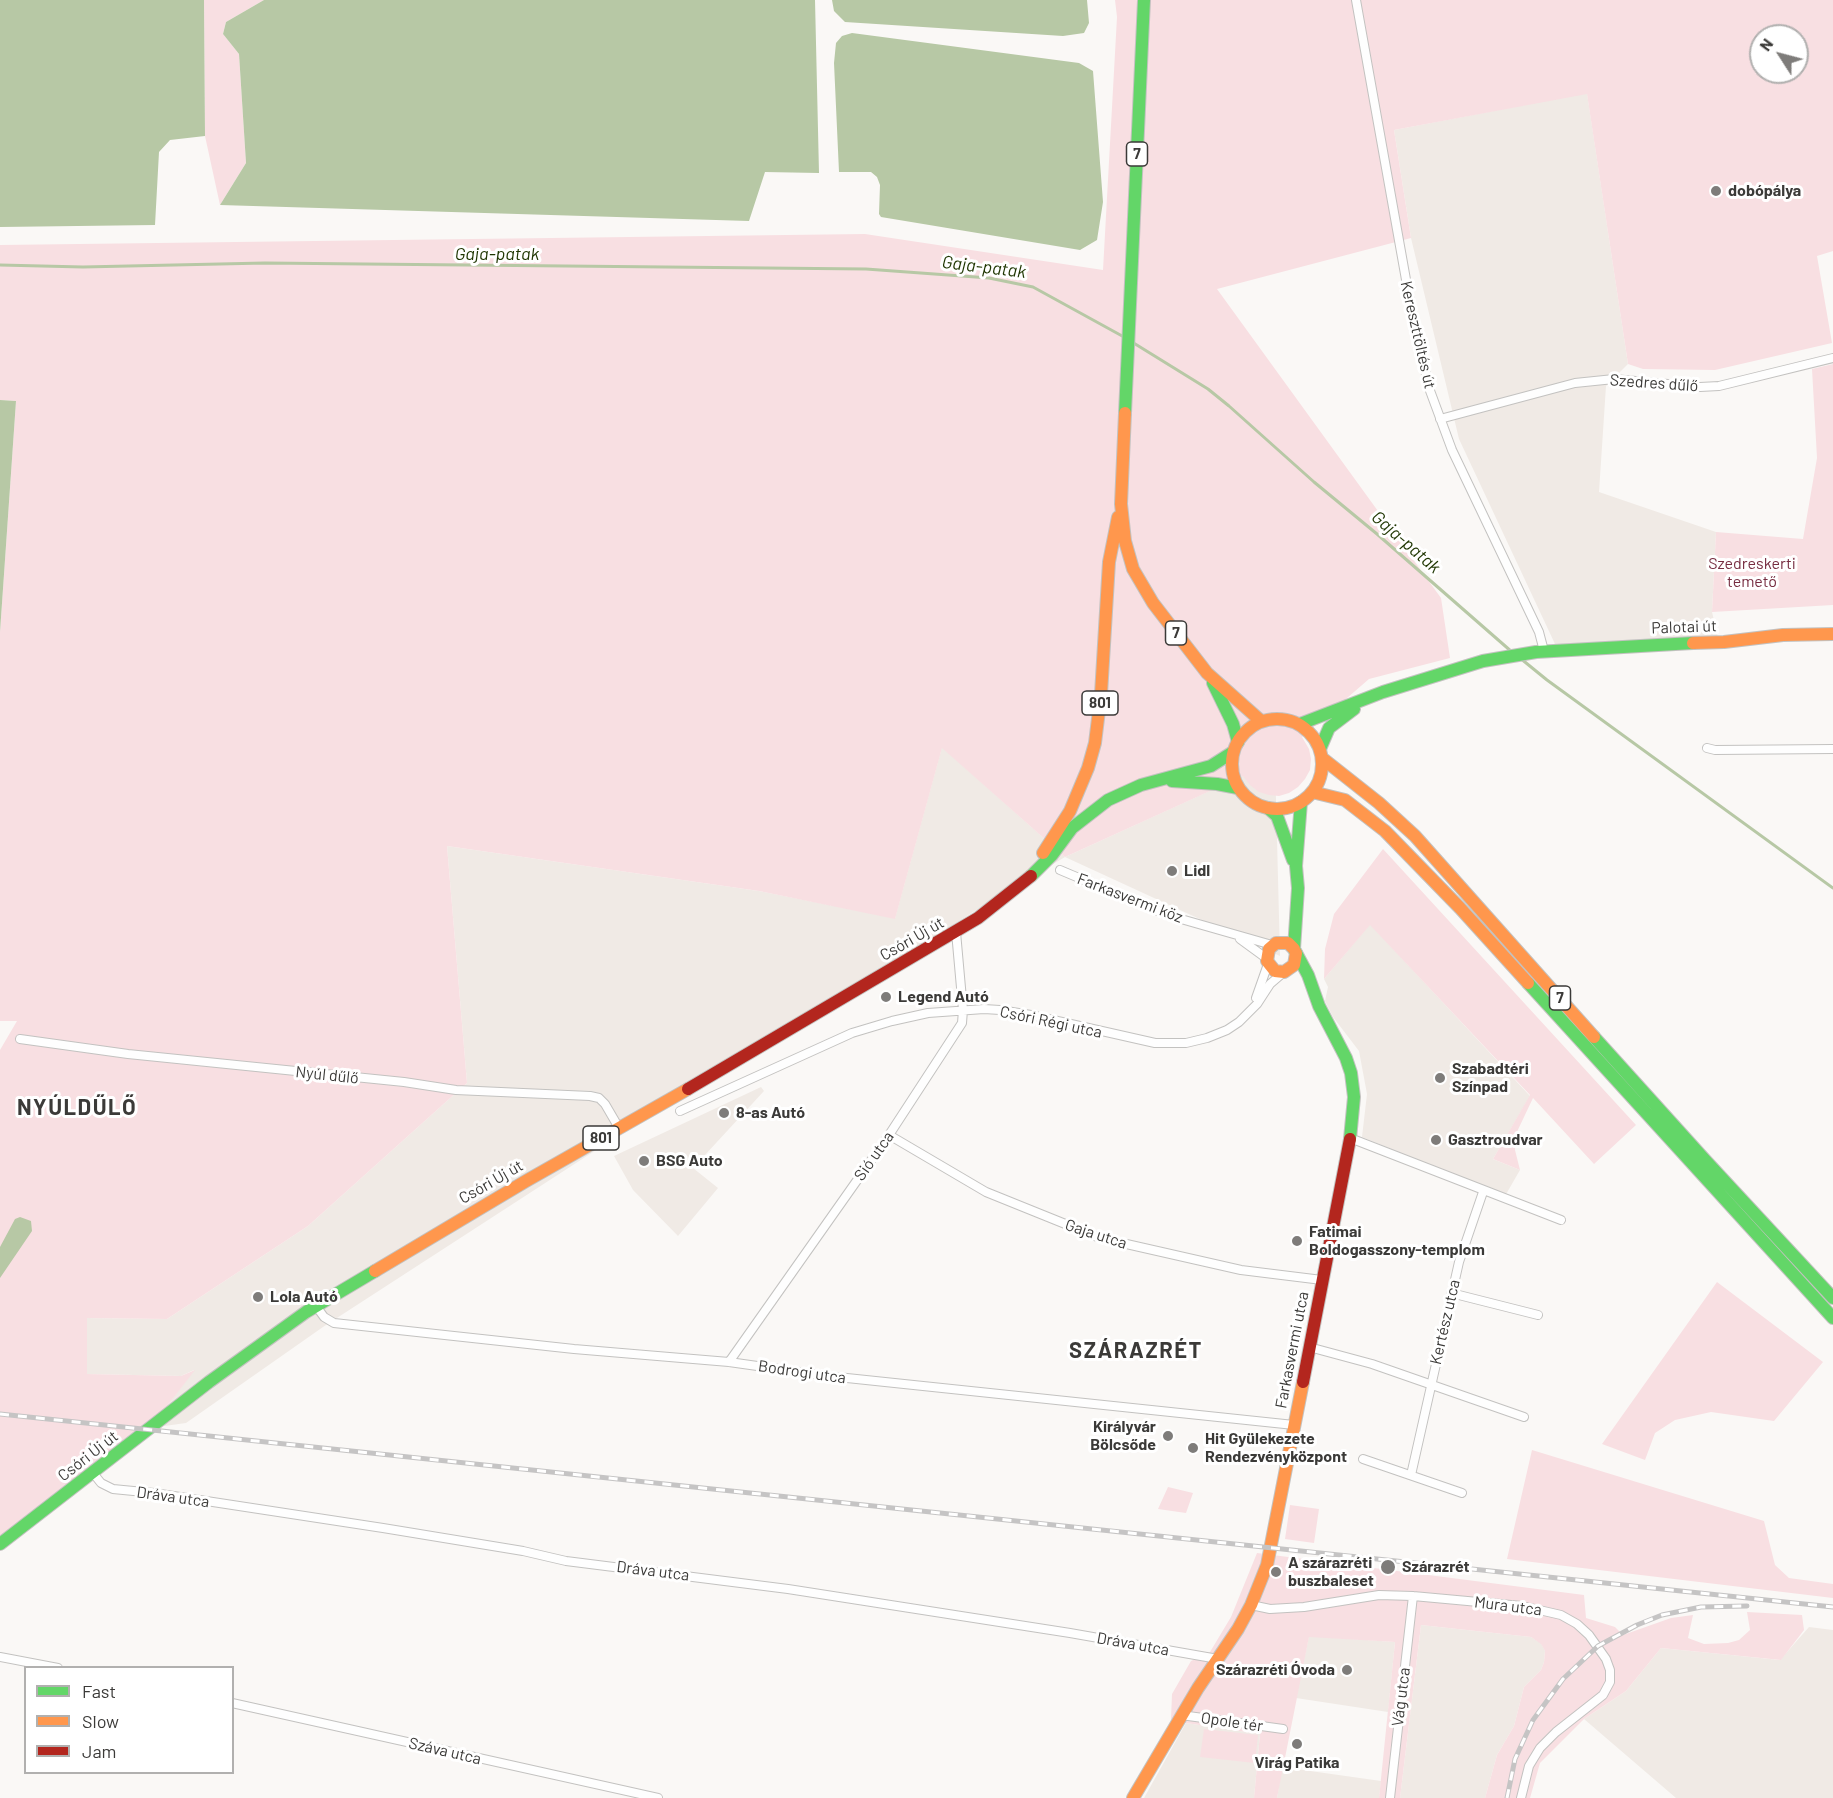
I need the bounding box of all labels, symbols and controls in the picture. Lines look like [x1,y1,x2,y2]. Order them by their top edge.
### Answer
north arrow [1749,24,1809,84]
text: N [1755,34,1776,54]
road number: 7 [1126,142,1148,166]
place label: dobópálya [1728,181,1801,201]
marker: dobópálya [1709,184,1723,198]
water label: Gaja-patak [455,243,539,265]
water label: Gaja-patak [941,251,1027,283]
street label: Kereszttöltés út [1396,279,1440,391]
street label: Szedres dűlő [1609,370,1699,396]
water label: Gaja-patak [1367,506,1445,578]
park label: Szedreskerti temető [1708,554,1796,592]
street label: Palotai út [1651,616,1717,638]
road number: 7 [1166,621,1186,645]
road number: 801 [1082,691,1118,715]
place label: Lidl [1184,861,1210,881]
marker: Lidl [1165,864,1179,878]
street label: Farkasvermi köz [1075,869,1185,927]
street label: Csóri Új út [876,913,948,965]
road number: 7 [1550,986,1570,1010]
place label: Legend Autó [898,987,989,1007]
marker: Legend Autó [879,990,893,1004]
street label: Csóri Régi utca [998,1002,1104,1042]
place label: Szabadtéri Színpad [1452,1059,1529,1097]
street label: Nyúl dűlő [295,1062,359,1088]
marker: Szabadtéri Színpad [1433,1071,1447,1085]
district label: NYÚLDŰLŐ [17,1095,137,1121]
place label: 8-as Autó [736,1103,805,1123]
marker: 8-as Autó [717,1106,731,1120]
road number: 801 [583,1126,619,1150]
street label: Sió utca [850,1128,898,1184]
place label: Gasztroudvar [1448,1130,1543,1150]
marker: Gasztroudvar [1429,1133,1443,1147]
place label: BSG Auto [656,1151,723,1171]
marker: BSG Auto [637,1154,651,1168]
street label: Csóri Új út [455,1156,527,1208]
street label: Gaja utca [1063,1215,1129,1253]
place label: Fatimai Boldogasszony-templom [1309,1222,1485,1260]
marker: Fatimai Boldogasszony-templom [1290,1234,1304,1248]
street label: Kertész utca [1426,1278,1464,1366]
place label: Lola Autó [270,1287,338,1307]
marker: Lola Autó [251,1290,265,1304]
street label: Farkasvermi utca [1271,1290,1313,1410]
district label: SZÁRAZRÉT [1069,1338,1203,1364]
street label: Bodrogi utca [757,1356,847,1388]
place label: Királyvár Bölcsőde [1090,1417,1156,1455]
street label: Csóri Új út [54,1427,122,1485]
marker: Királyvár Bölcsőde [1161,1429,1175,1443]
place label: Hit Gyülekezete Rendezvényközpont [1205,1429,1347,1467]
marker: Hit Gyülekezete Rendezvényközpont [1186,1441,1200,1455]
street label: Dráva utca [135,1482,211,1512]
place label: A szárazréti buszbaleset [1288,1553,1374,1591]
street label: Dráva utca [616,1557,690,1585]
place label: Szárazrét [1402,1557,1470,1577]
marker: Szárazrét [1379,1558,1397,1576]
marker: A szárazréti buszbaleset [1269,1565,1283,1579]
street label: Mura utca [1473,1592,1543,1620]
street label: Dráva utca [1095,1628,1171,1660]
place label: Szárazréti Óvoda [1216,1660,1335,1680]
marker: Szárazréti Óvoda [1340,1663,1354,1677]
legend [24,1666,234,1774]
street label: Vág utca [1388,1666,1414,1728]
text: Fast [82,1680,116,1702]
street label: Opole tér [1200,1708,1264,1736]
text: Slow [82,1710,119,1732]
street label: Száva utca [407,1733,483,1769]
marker: Virág Patika [1290,1737,1304,1751]
text: Jam [82,1740,116,1762]
place label: Virág Patika [1254,1753,1340,1773]

